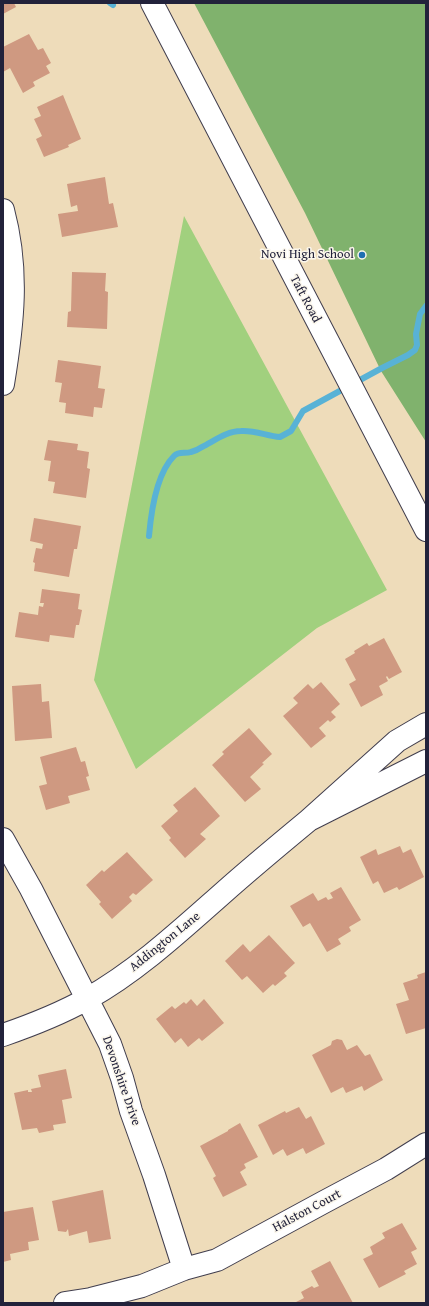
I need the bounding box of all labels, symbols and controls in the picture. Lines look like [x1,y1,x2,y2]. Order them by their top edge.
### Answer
place label: Novi High School [261,247,354,263]
marker: Novi High School [357,250,367,260]
street label: Taft Road [286,272,324,326]
street label: Addington Lane [127,909,203,975]
street label: Devonshire Drive [98,1034,144,1128]
street label: Halston Court [270,1186,344,1236]

